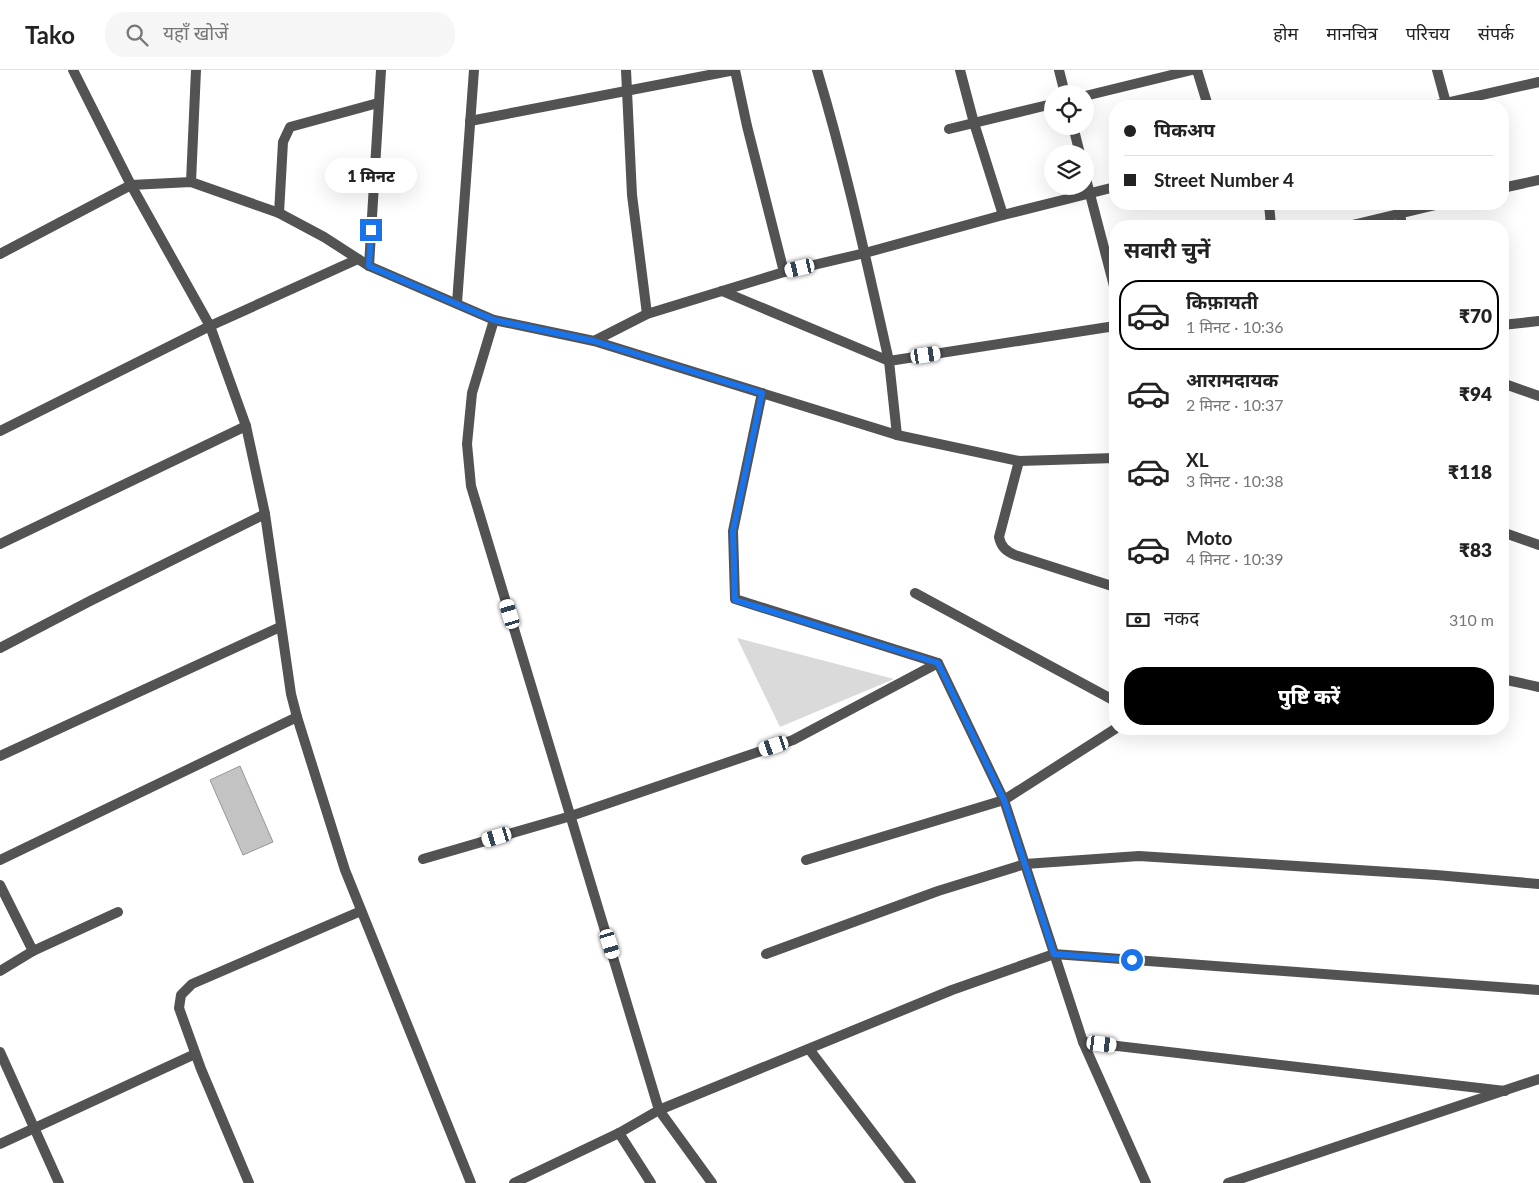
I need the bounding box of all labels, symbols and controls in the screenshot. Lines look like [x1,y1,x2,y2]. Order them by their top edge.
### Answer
search box [105,12,455,57]
text: Tako [25,20,75,49]
icon: search [123,21,151,49]
text: यहाँ खोजें [163,21,228,44]
text: होम [1273,22,1298,44]
text: मानचित्र [1326,22,1378,44]
text: परिचय [1406,22,1450,44]
text: संपर्क [1478,22,1514,44]
map controls [1044,85,1094,195]
button: locate [1044,85,1094,135]
text: पिकअप [1154,118,1215,141]
button: layers [1044,145,1094,195]
callout: 1 मिनट [325,158,417,192]
text: 1 मिनट [347,166,395,185]
text: Street Number 4 [1154,168,1294,191]
route end [360,219,382,241]
text: सवारी चुनें [1124,236,1210,263]
car [783,257,816,279]
text: किफ़ायती [1186,290,1258,313]
icon: car [1126,293,1171,338]
text: ₹70 [1459,304,1492,327]
text: 1 मिनट · 10:36 [1186,317,1284,336]
car [910,345,941,365]
text: आरामदायक [1186,368,1278,391]
icon: car [1126,371,1171,416]
text: ₹94 [1459,382,1492,405]
text: 2 मिनट · 10:37 [1186,395,1284,414]
text: XL [1186,448,1209,471]
icon: car [1126,449,1171,494]
text: ₹118 [1448,460,1492,483]
text: 3 मिनट · 10:38 [1186,471,1284,490]
text: Moto [1186,526,1232,549]
icon: car [1126,527,1171,572]
text: ₹83 [1459,538,1492,561]
text: 4 मिनट · 10:39 [1186,549,1284,568]
car [498,597,521,631]
icon: cash [1124,606,1152,634]
text: नकद [1164,606,1199,629]
text: 310 m [1449,610,1494,629]
button: पुष्टि करें [1124,667,1494,725]
car [757,734,790,758]
car [480,825,513,849]
car [598,927,621,961]
route start [1121,949,1143,971]
car [1086,1035,1117,1053]

